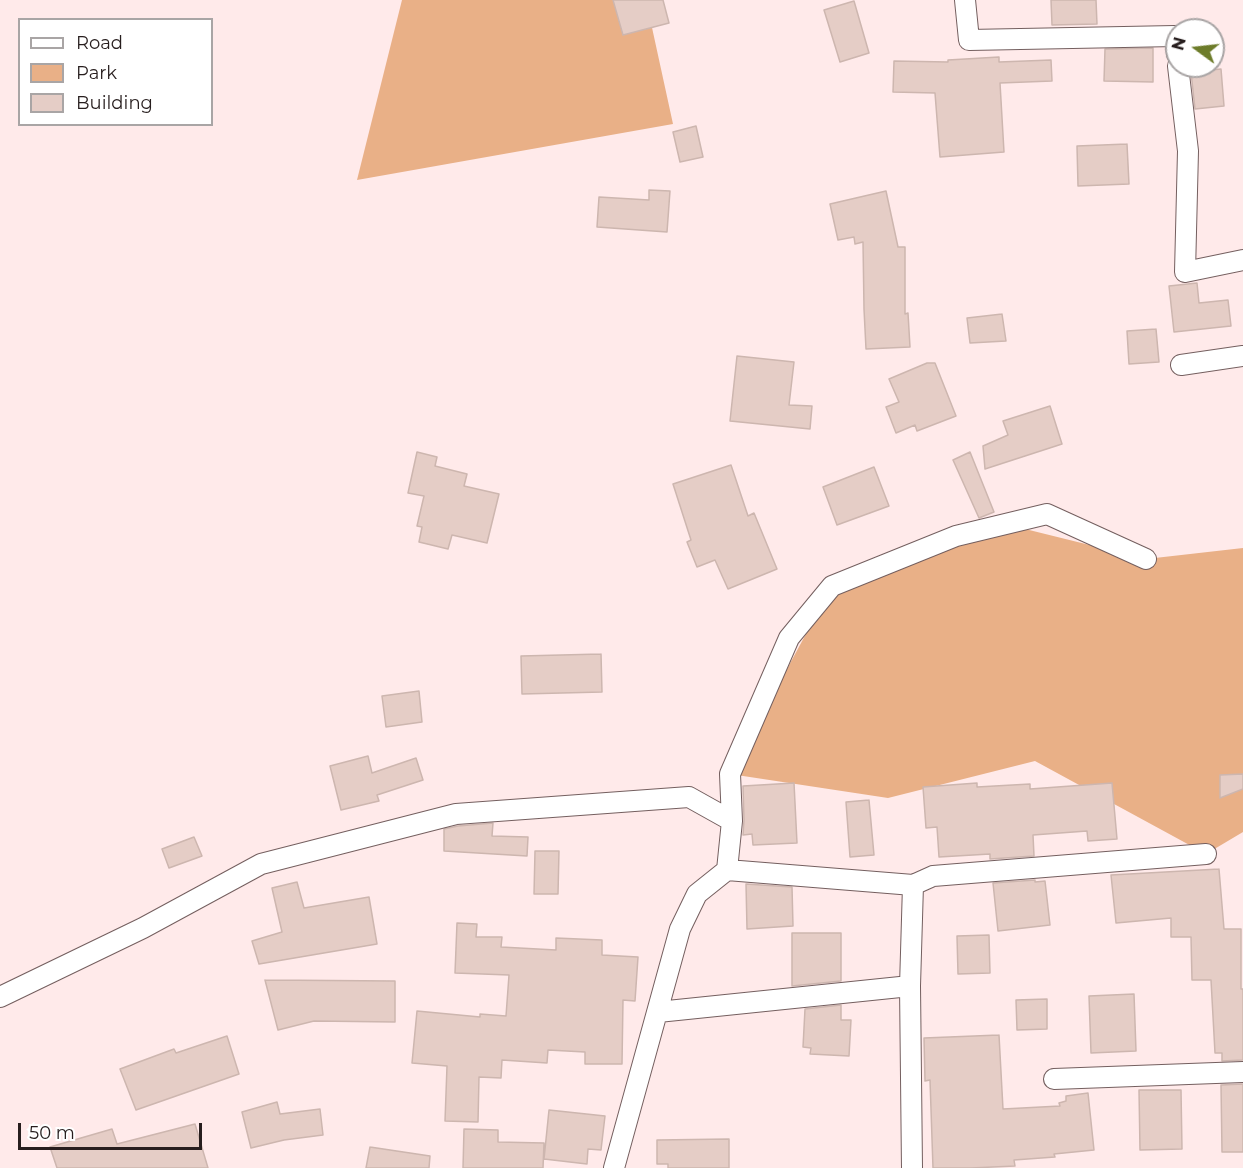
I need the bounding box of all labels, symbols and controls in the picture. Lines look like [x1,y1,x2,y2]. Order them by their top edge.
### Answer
legend [18,18,213,126]
north arrow [1165,18,1225,78]
text: Road [76,32,123,54]
text: N [1168,35,1190,52]
text: Park [76,62,117,84]
text: Building [76,92,153,114]
scale bar [21,1111,206,1149]
text: 50 m [29,1122,75,1144]

